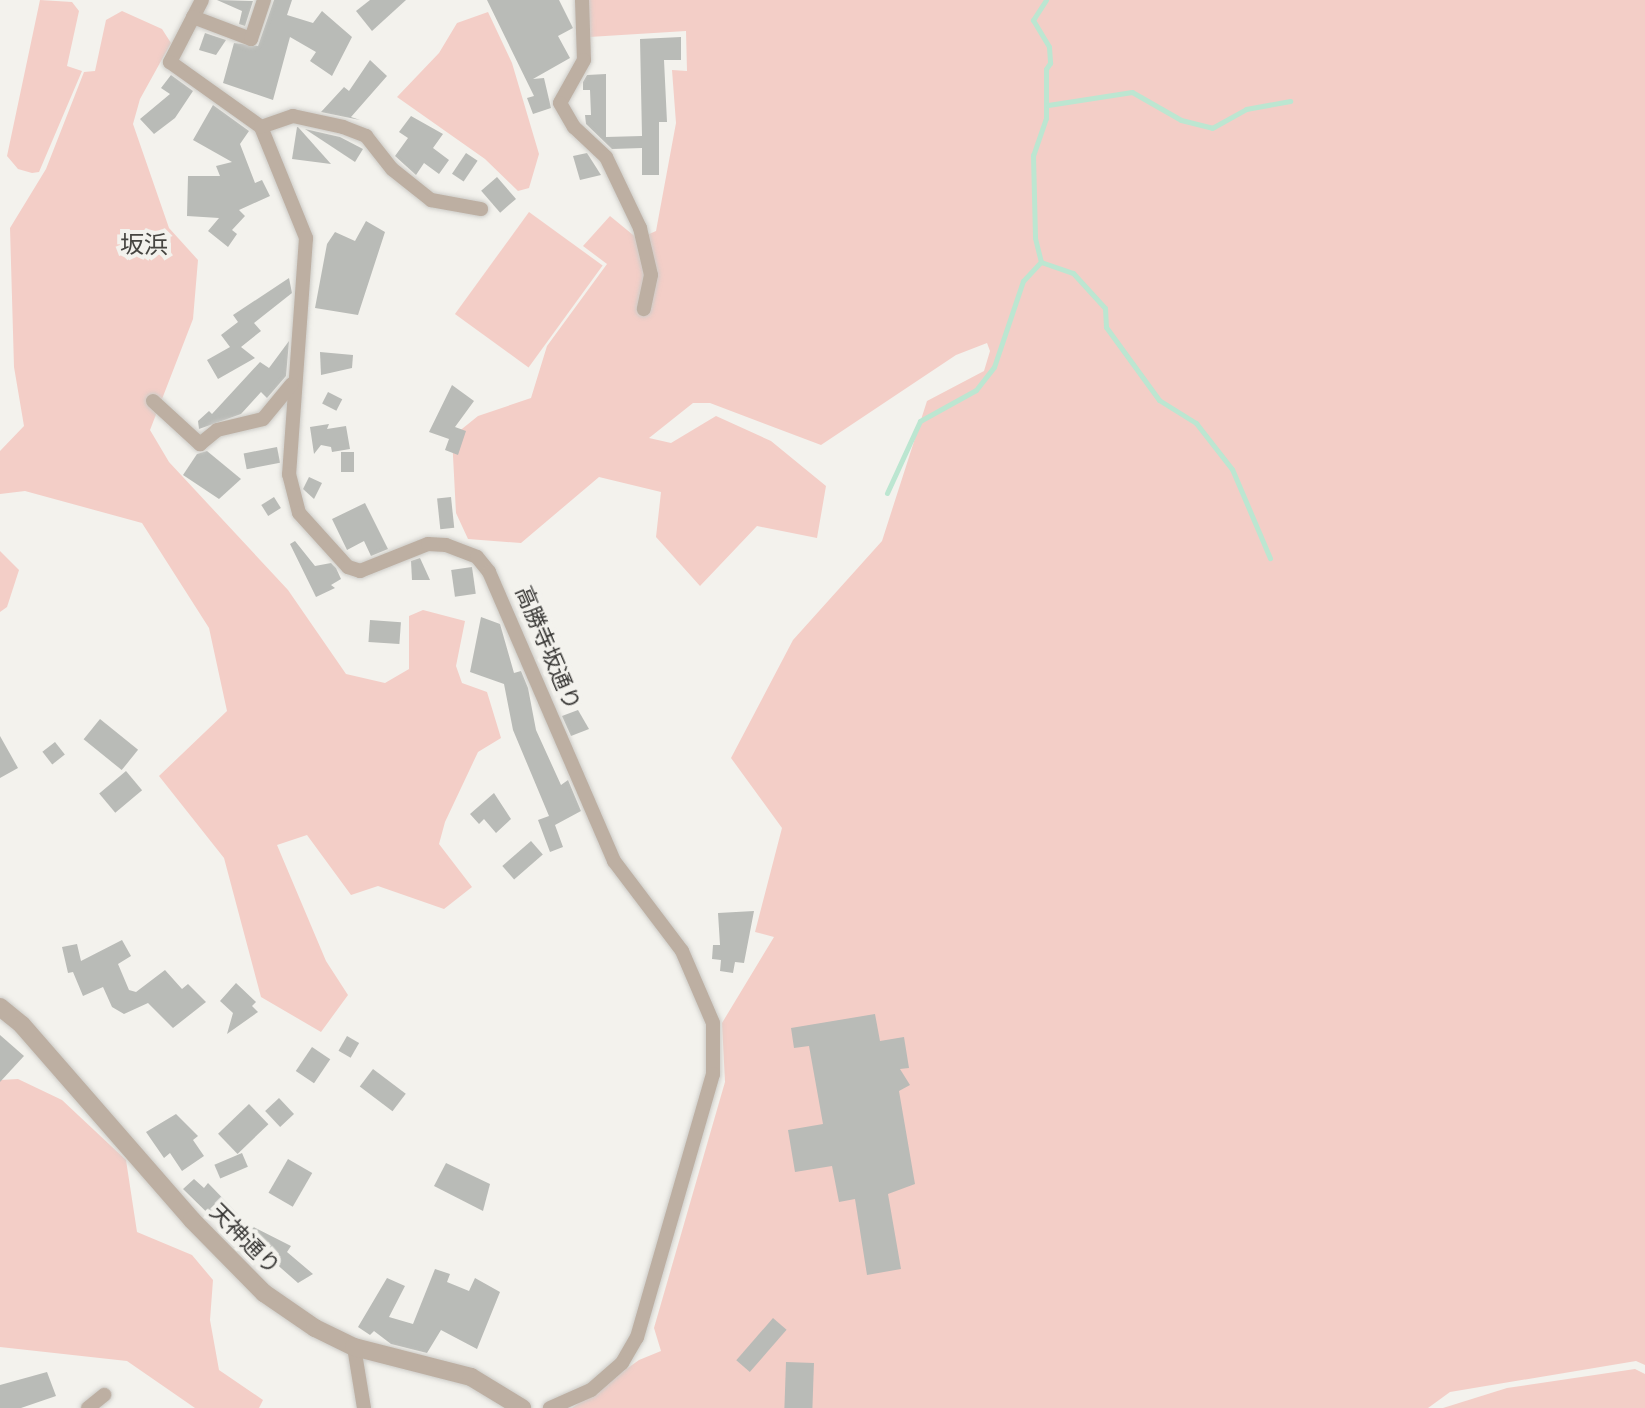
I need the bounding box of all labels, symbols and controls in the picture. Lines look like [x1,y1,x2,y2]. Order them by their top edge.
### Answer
district label: 坂浜 [120,231,168,259]
street label: 高勝寺坂通り [510,582,586,714]
street label: 天神通り [205,1199,285,1279]

